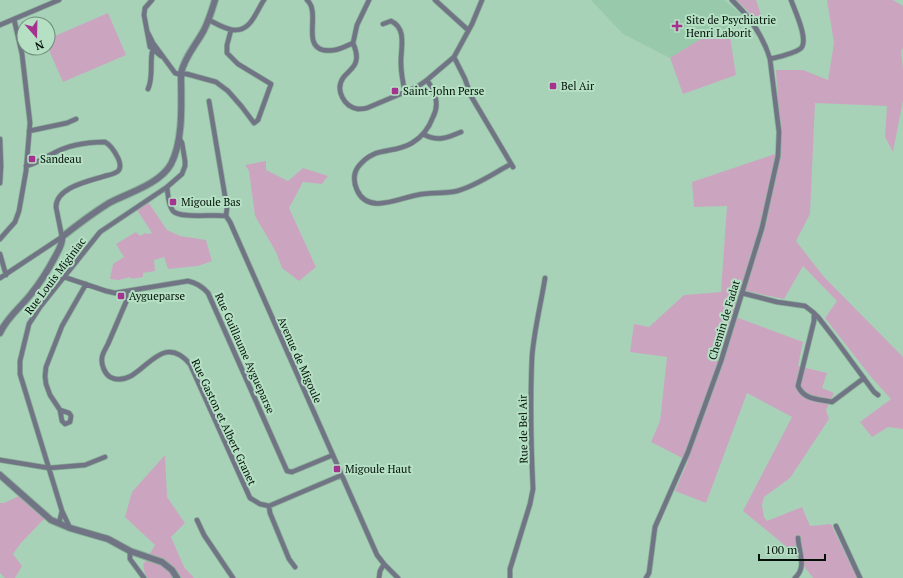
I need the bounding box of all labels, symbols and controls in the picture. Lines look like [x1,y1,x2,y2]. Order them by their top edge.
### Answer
place label: Site de Psychiatrie Henri Laborit [686,13,777,40]
north arrow [16,16,56,56]
marker: Site de Psychiatrie Henri Laborit [671,20,683,32]
text: N [32,37,46,54]
place label: Bel Air [561,79,595,93]
marker: Bel Air [548,81,558,91]
place label: Saint-John Perse [403,84,485,98]
marker: Saint-John Perse [390,86,400,96]
place label: Sandeau [40,152,82,166]
marker: Sandeau [27,154,37,164]
place label: Migoule Bas [181,195,241,209]
marker: Migoule Bas [168,197,178,207]
street label: Rue Louis Miginiac [21,235,89,317]
street label: Chemin de Fadat [705,278,743,362]
place label: Aygueparse [129,289,185,303]
street label: Rue Guillaume Aygueparse [212,290,278,416]
marker: Aygueparse [116,291,126,301]
street label: Avenue de Migoule [275,315,325,406]
street label: Rue Gaston et Albert Granet [189,357,259,487]
street label: Rue de Bel Air [515,394,531,464]
place label: Migoule Haut [345,462,412,476]
marker: Migoule Haut [332,464,342,474]
scale bar [759,536,825,562]
text: 100 m [765,542,798,557]

